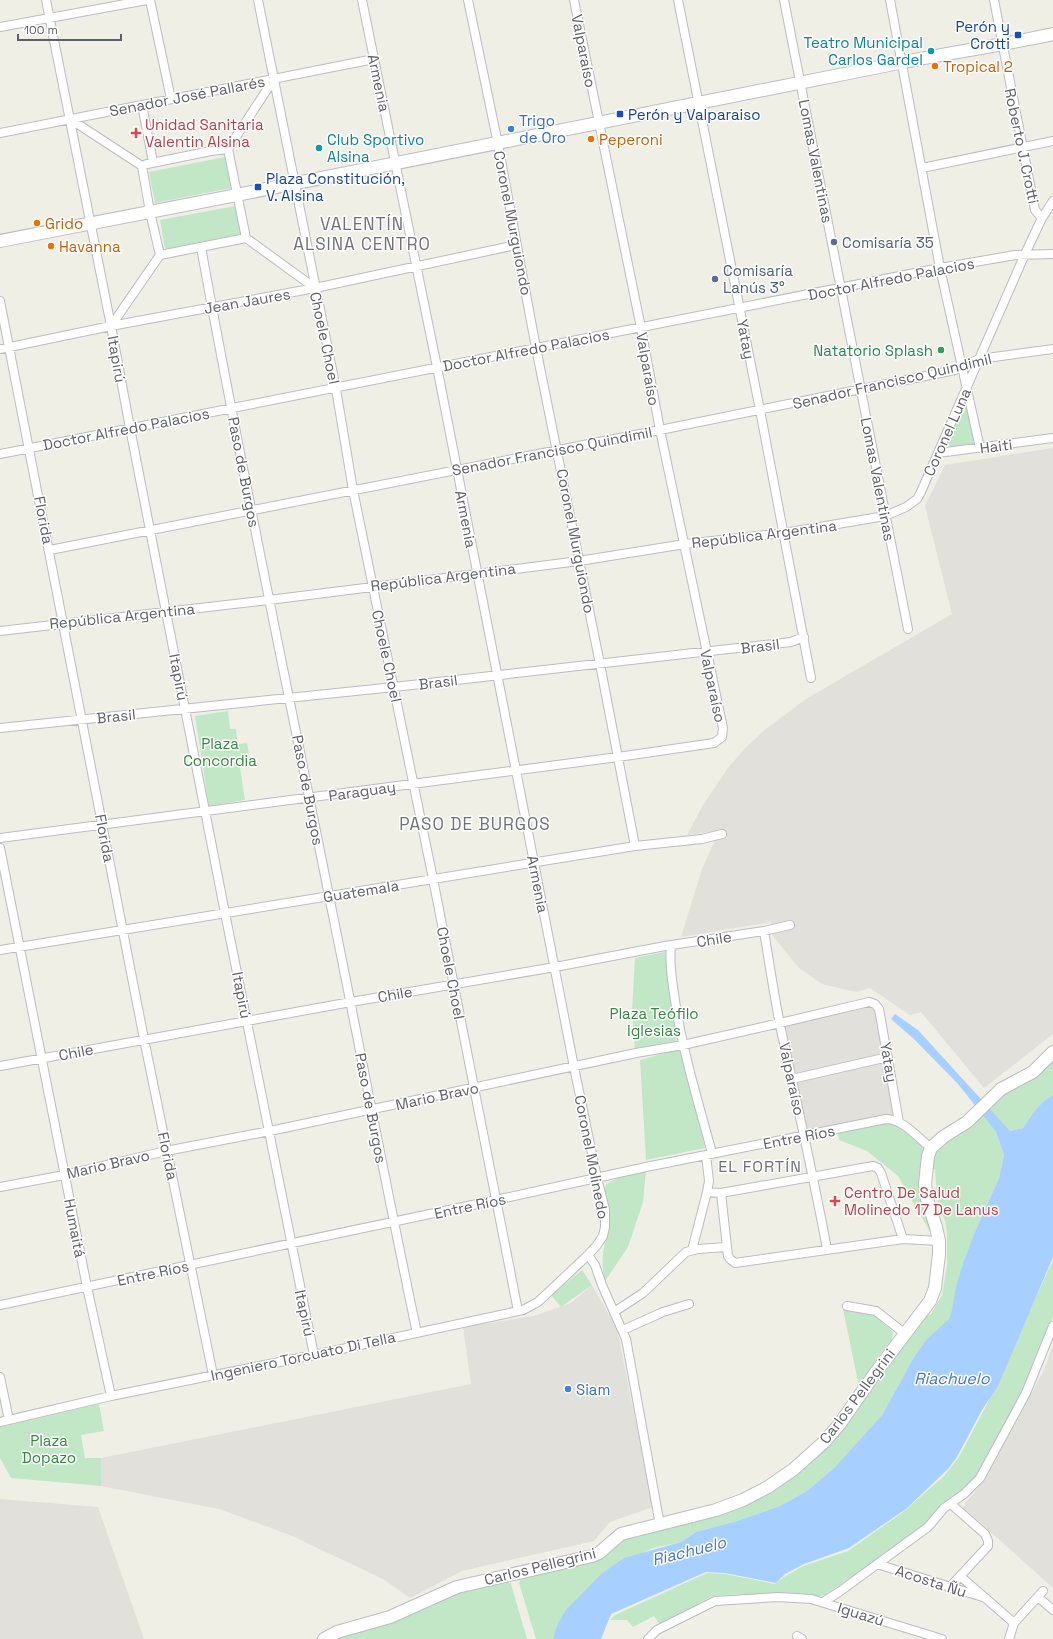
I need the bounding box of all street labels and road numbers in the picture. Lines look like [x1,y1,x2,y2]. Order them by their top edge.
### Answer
street label: Valparaíso [568,13,600,89]
street label: Armenia [364,52,394,114]
street label: Senador José Pallarés [108,72,267,120]
street label: Roberto J. Crotti [1000,86,1044,206]
street label: Lomas Valentinas [795,98,837,225]
street label: Coronel Murguiondo [490,149,536,297]
street label: Doctor Alfredo Palacios [806,254,976,304]
street label: Jean Jaures [202,284,292,318]
street label: Choele Choel [306,290,344,386]
street label: Yatay [733,317,759,361]
street label: Doctor Alfredo Palacios [441,325,611,375]
street label: Valparaíso [632,331,664,407]
street label: Itapirú [104,334,130,384]
street label: Senador Francisco Quindimil [791,349,993,413]
street label: Coronel Luna [919,385,975,479]
street label: Doctor Alfredo Palacios [41,404,211,454]
street label: Paso de Burgos [224,415,264,529]
street label: Lomas Valentinas [857,416,899,543]
street label: Senador Francisco Quindimil [450,422,654,480]
street label: Haiti [979,435,1013,457]
street label: Coronel Murguiondo [553,467,599,615]
street label: Armenia [451,489,481,550]
street label: Florida [30,494,58,546]
street label: República Argentina [690,516,838,552]
street label: República Argentina [369,559,517,595]
street label: República Argentina [48,599,196,633]
street label: Choele Choel [368,608,406,704]
street label: Brasil [739,634,781,658]
street label: Valparaíso [696,648,730,724]
street label: Itapirú [165,652,193,702]
street label: Brasil [417,670,459,694]
street label: Brasil [96,705,136,727]
street label: Paso de Burgos [288,733,328,847]
street label: Paraguay [327,777,397,805]
street label: Florida [91,812,119,864]
street label: Armenia [523,854,553,915]
street label: Guatemala [322,876,401,906]
street label: Choele Choel [433,925,469,1021]
street label: Chile [695,927,733,951]
street label: Itapirú [228,970,256,1020]
street label: Chile [376,982,414,1006]
street label: Chile [57,1039,95,1065]
street label: Yatay [876,1040,902,1084]
street label: Valparaíso [775,1041,809,1117]
street label: Paso de Burgos [351,1051,391,1165]
street label: Mario Bravo [394,1078,480,1114]
street label: Coronel Molinedo [571,1093,613,1221]
street label: Entre Ríos [761,1121,837,1153]
street label: Florida [154,1130,182,1182]
street label: Mario Bravo [65,1145,151,1183]
street label: Entre Ríos [432,1189,508,1223]
street label: Humaitá [60,1197,90,1259]
street label: Entre Ríos [115,1256,191,1290]
street label: Itapirú [291,1288,319,1338]
street label: Ingeniero Torcuato Di Tella [209,1327,398,1385]
street label: Carlos Pellegrini [815,1345,899,1447]
street label: Carlos Pellegrini [482,1543,598,1589]
street label: Acosta Ñu [893,1561,969,1601]
street label: Iguazú [835,1598,887,1630]

